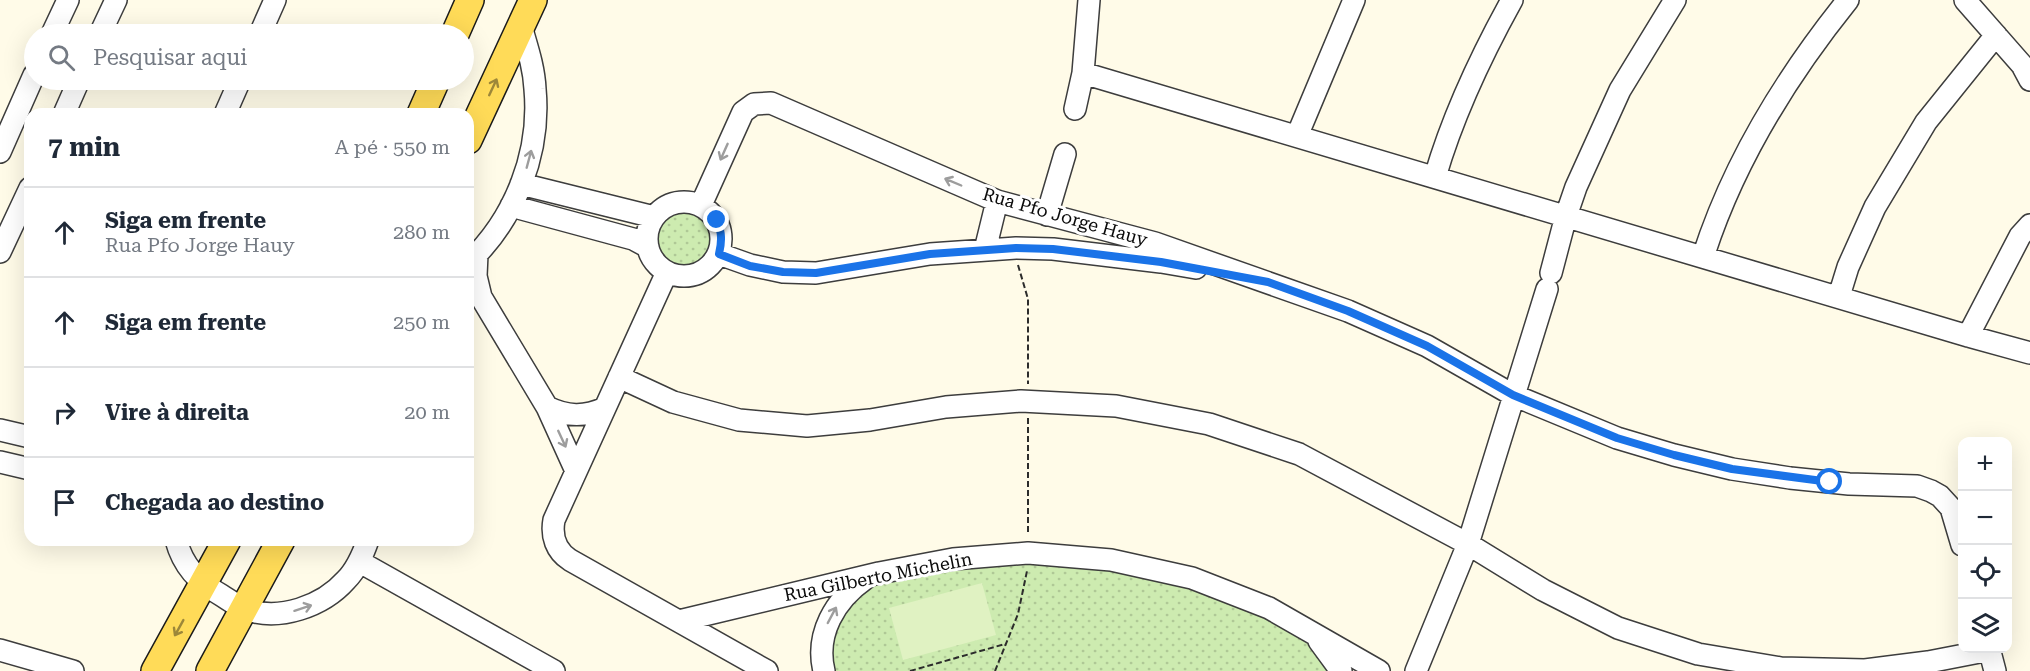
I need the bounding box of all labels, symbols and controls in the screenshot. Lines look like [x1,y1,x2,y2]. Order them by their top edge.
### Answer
search box [24,24,474,90]
icon: search [45,41,78,74]
text: Pesquisar aqui [93,45,247,70]
one-way arrow [487,79,499,97]
text: 7 min [48,132,120,162]
text: A pé · 550 m [335,135,450,159]
one-way arrow [718,143,730,161]
one-way arrow [524,150,535,169]
one-way arrow [944,176,962,187]
street label: Rua Pfo Jorge Hauy [980,183,1150,250]
route end [703,206,729,232]
text: Siga em frente [105,208,266,233]
icon: ahead [48,216,81,249]
text: 280 m [393,220,450,244]
text: Rua Pfo Jorge Hauy [105,233,294,257]
icon: ahead [48,306,81,339]
text: Siga em frente [105,310,266,335]
text: 250 m [393,310,450,334]
icon: right [48,396,81,429]
text: Vire à direita [105,400,249,425]
text: 20 m [404,400,450,424]
one-way arrow [556,430,568,448]
map controls [1958,437,2012,653]
button: + [1958,437,2012,491]
route start [1816,468,1842,494]
icon: arrive [48,486,81,519]
text: Chegada ao destino [105,490,324,515]
button: − [1958,491,2012,545]
button: locate [1958,545,2012,599]
street label: Rua Gilberto Michelin [782,548,974,605]
button: layers [1958,599,2012,653]
one-way arrow [293,601,312,612]
one-way arrow [827,606,838,624]
one-way arrow [173,619,185,636]

